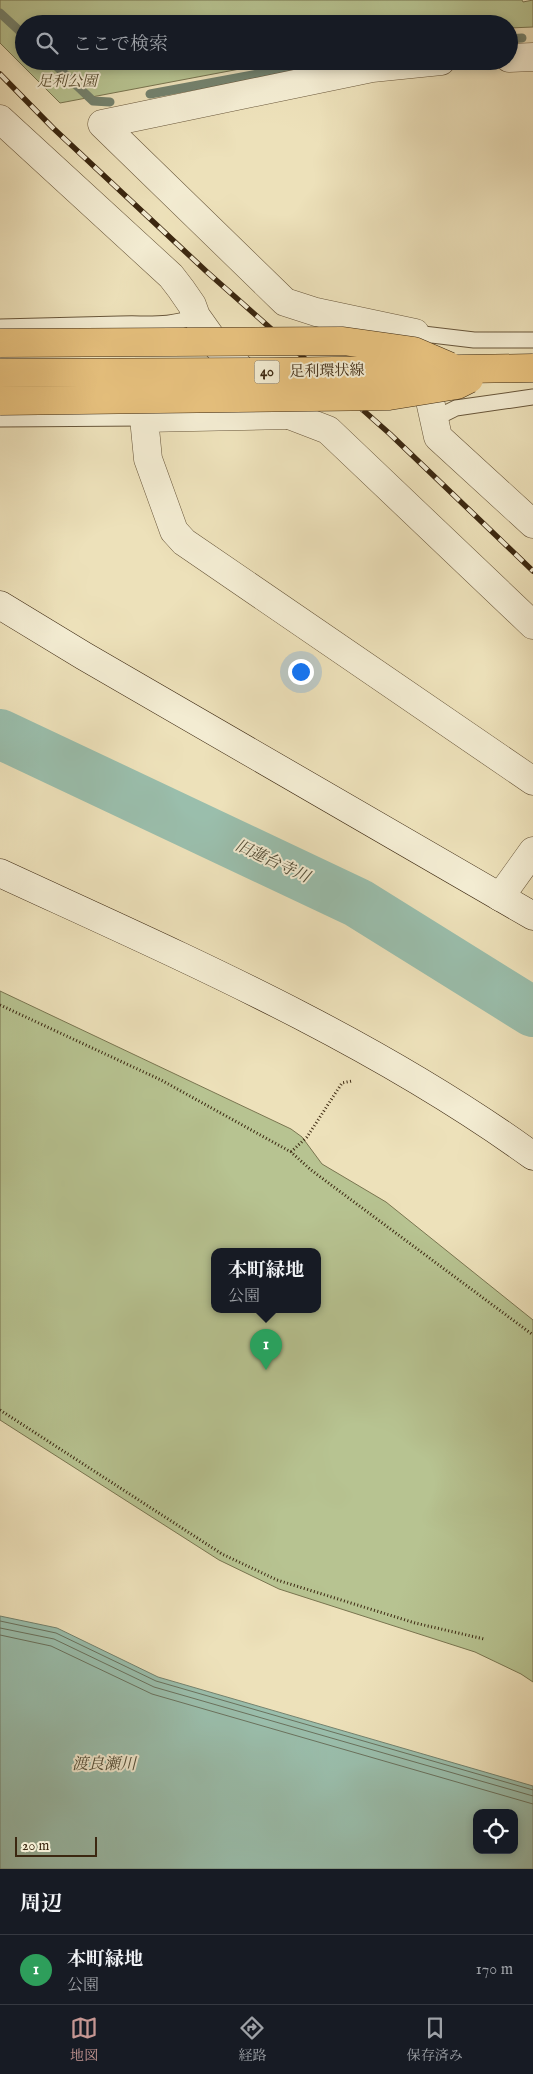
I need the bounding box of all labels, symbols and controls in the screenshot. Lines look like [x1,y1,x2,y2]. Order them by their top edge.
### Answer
search box [15,15,518,70]
icon: search [33,29,61,57]
text: ここで検索 [73,33,168,57]
park label: 足利公園 [37,72,100,91]
road number: 40 [254,361,280,384]
street label: 足利環状線 [289,361,365,381]
your location [288,659,314,685]
water label: 旧蓮台寺川 [232,836,314,889]
popup [211,1248,321,1313]
text: 本町緑地 [228,1259,304,1283]
text: 公園 [228,1287,260,1307]
pin: 1 [250,1329,282,1370]
water label: 渡良瀬川 [72,1755,138,1775]
map controls [473,1809,518,1854]
button: locate [473,1809,518,1854]
scale bar [15,1834,98,1857]
text: 20 m [22,1837,49,1855]
text: 周辺 [20,1891,62,1918]
text: 本町緑地 [67,1948,143,1972]
text: 1 [33,1960,39,1980]
text: 170 m [476,1960,513,1980]
text: 公園 [67,1976,99,1996]
tab: 地図 [70,2014,98,2065]
tab: 経路 [238,2014,266,2065]
tab: 保存済み [407,2014,463,2065]

